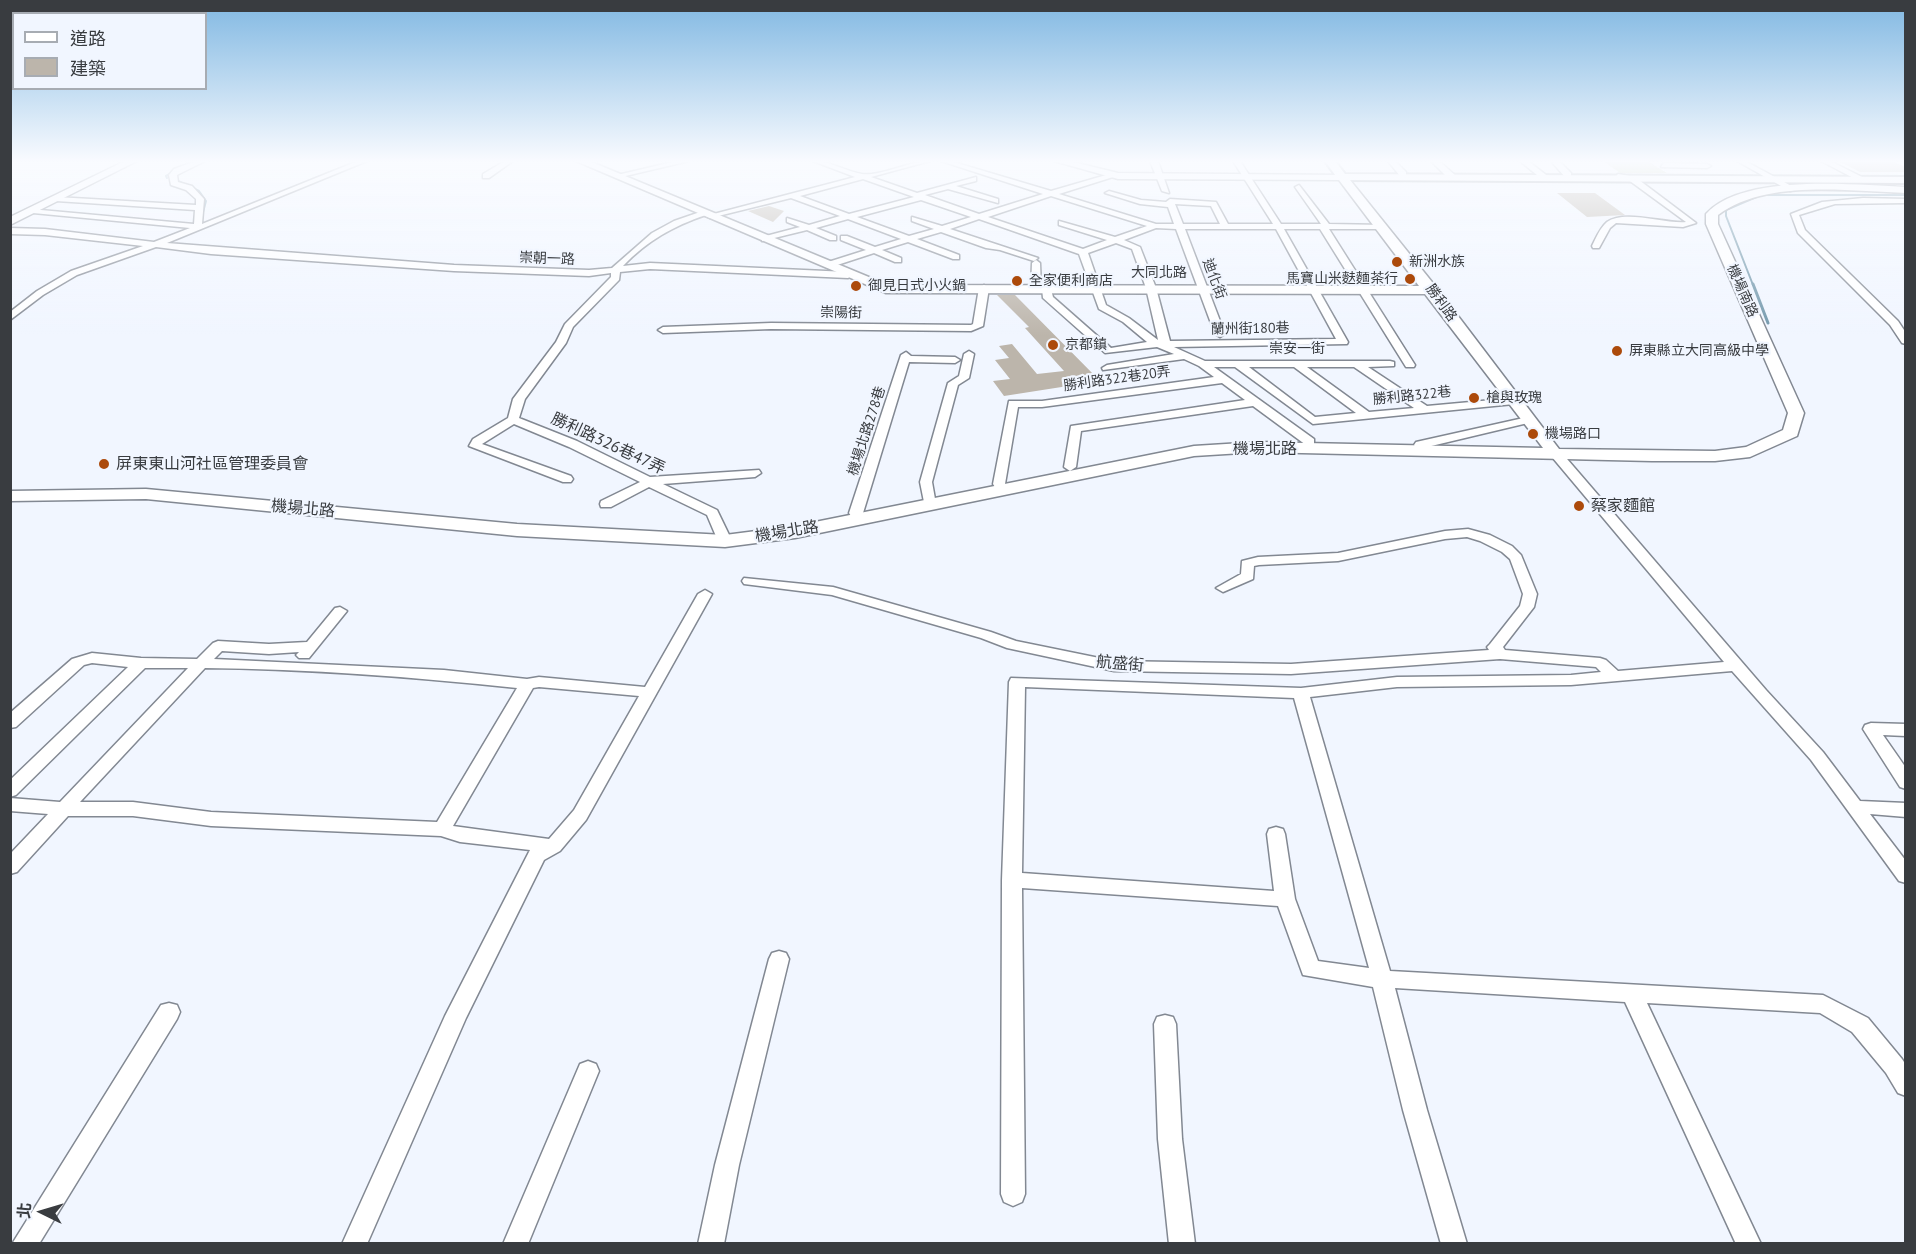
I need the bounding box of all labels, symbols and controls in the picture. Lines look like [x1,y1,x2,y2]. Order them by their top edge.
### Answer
legend [12,12,207,90]
text: 道路 [70,27,106,50]
text: 建築 [70,57,106,80]
street label: 崇朝一路 [519,250,575,268]
place label: 新洲水族 [1409,254,1465,270]
marker: 新洲水族 [1390,255,1404,269]
street label: 迪化街 [1199,256,1229,302]
street label: 機場南路 [1723,262,1761,320]
street label: 大同北路 [1131,265,1187,281]
place label: 馬寶山米麩麵茶行 [1286,271,1398,287]
marker: 馬寶山米麩麵茶行 [1403,272,1417,286]
place label: 全家便利商店 [1029,273,1113,289]
marker: 全家便利商店 [1010,274,1024,288]
place label: 御見日式小火鍋 [868,278,966,294]
marker: 御見日式小火鍋 [849,279,863,293]
street label: 勝利路 [1422,281,1460,325]
street label: 崇陽街 [820,304,862,322]
street label: 蘭州街180巷 [1210,320,1290,338]
place label: 京都鎮 [1065,337,1107,353]
marker: 京都鎮 [1046,338,1060,352]
street label: 崇安一街 [1269,341,1325,357]
place label: 屏東縣立大同高級中學 [1629,343,1769,359]
marker: 屏東縣立大同高級中學 [1610,344,1624,358]
street label: 勝利路322巷20弄 [1062,363,1172,395]
street label: 機場北路278巷 [845,384,889,478]
street label: 勝利路322巷 [1372,384,1452,408]
place label: 槍與玫瑰 [1486,390,1542,406]
marker: 槍與玫瑰 [1467,391,1481,405]
street label: 勝利路326巷47弄 [548,409,668,479]
place label: 機場路口 [1545,426,1601,442]
marker: 機場路口 [1526,427,1540,441]
street label: 機場北路 [1233,439,1297,459]
place label: 屏東東山河社區管理委員會 [116,454,308,474]
marker: 屏東東山河社區管理委員會 [97,457,111,471]
place label: 蔡家麵館 [1591,496,1655,516]
street label: 機場北路 [270,497,336,521]
marker: 蔡家麵館 [1572,499,1586,513]
street label: 機場北路 [754,518,820,546]
street label: 航盛街 [1095,652,1145,676]
north arrow [12,1182,72,1242]
text: 北 [13,1202,35,1219]

